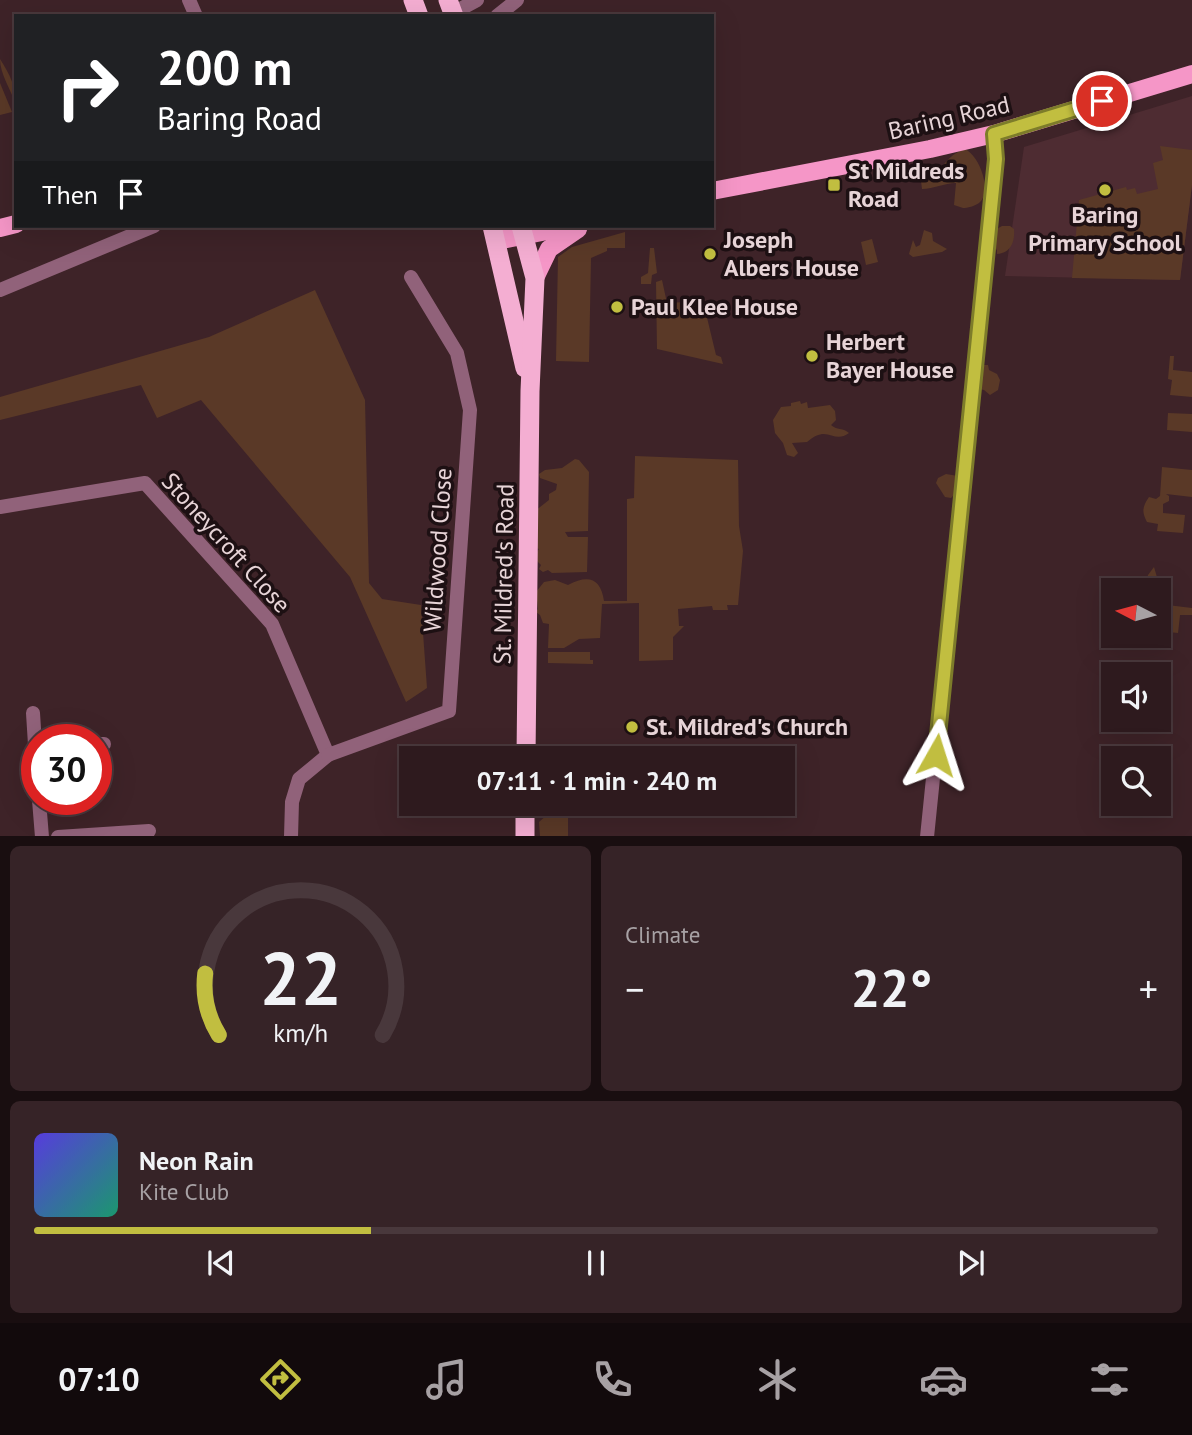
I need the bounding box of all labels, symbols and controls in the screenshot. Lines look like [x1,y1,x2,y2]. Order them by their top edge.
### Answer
text: 200 m [157,35,292,99]
icon: right [42,42,133,133]
pin [1072,71,1132,131]
icon: arrive [1083,82,1121,120]
street label: Baring Road [885,88,1013,147]
text: Baring Road [157,97,322,139]
place label: St Mildreds Road [848,155,965,214]
icon: arrive [112,175,150,213]
marker: St Mildreds Road [826,177,842,193]
text: Then [42,178,98,211]
marker: Baring Primary School [1097,182,1113,198]
place label: Baring Primary School [1028,199,1183,258]
place label: Joseph Albers House [723,224,859,283]
marker: Joseph Albers House [702,246,718,262]
place label: Paul Klee House [631,291,798,322]
marker: Paul Klee House [609,299,625,315]
place label: Herbert Bayer House [826,326,954,385]
marker: Herbert Bayer House [804,348,820,364]
street label: Stoneycroft Close [155,466,298,619]
street label: Wildwood Close [416,467,459,633]
street label: St. Mildred's Road [486,483,521,665]
north arrow [1101,578,1171,648]
map controls [1101,578,1171,816]
button: sound [1101,662,1171,732]
place label: St. Mildred's Church [646,711,848,742]
position arrow [899,718,973,792]
marker: St. Mildred's Church [624,719,640,735]
speed limit sign: 30 [21,724,112,815]
button: search [1101,746,1171,816]
text: 07:11 · 1 min · 240 m [477,764,717,797]
text: Climate [625,920,700,949]
text: 22 [259,931,342,1025]
text: 22° [851,954,932,1021]
text: − [625,964,644,1013]
text: + [1139,964,1158,1013]
text: km/h [273,1016,328,1048]
text: Neon Rain [139,1144,254,1177]
text: Kite Club [139,1177,229,1206]
icon: previous [202,1244,240,1282]
icon: pause [577,1244,615,1282]
icon: next [952,1244,990,1282]
icon: directions [256,1355,305,1404]
icon: music [422,1355,471,1404]
icon: phone [588,1355,637,1404]
icon: climate [753,1355,802,1404]
icon: car [919,1355,968,1404]
icon: filters [1085,1355,1134,1404]
text: 07:10 [58,1358,140,1400]

